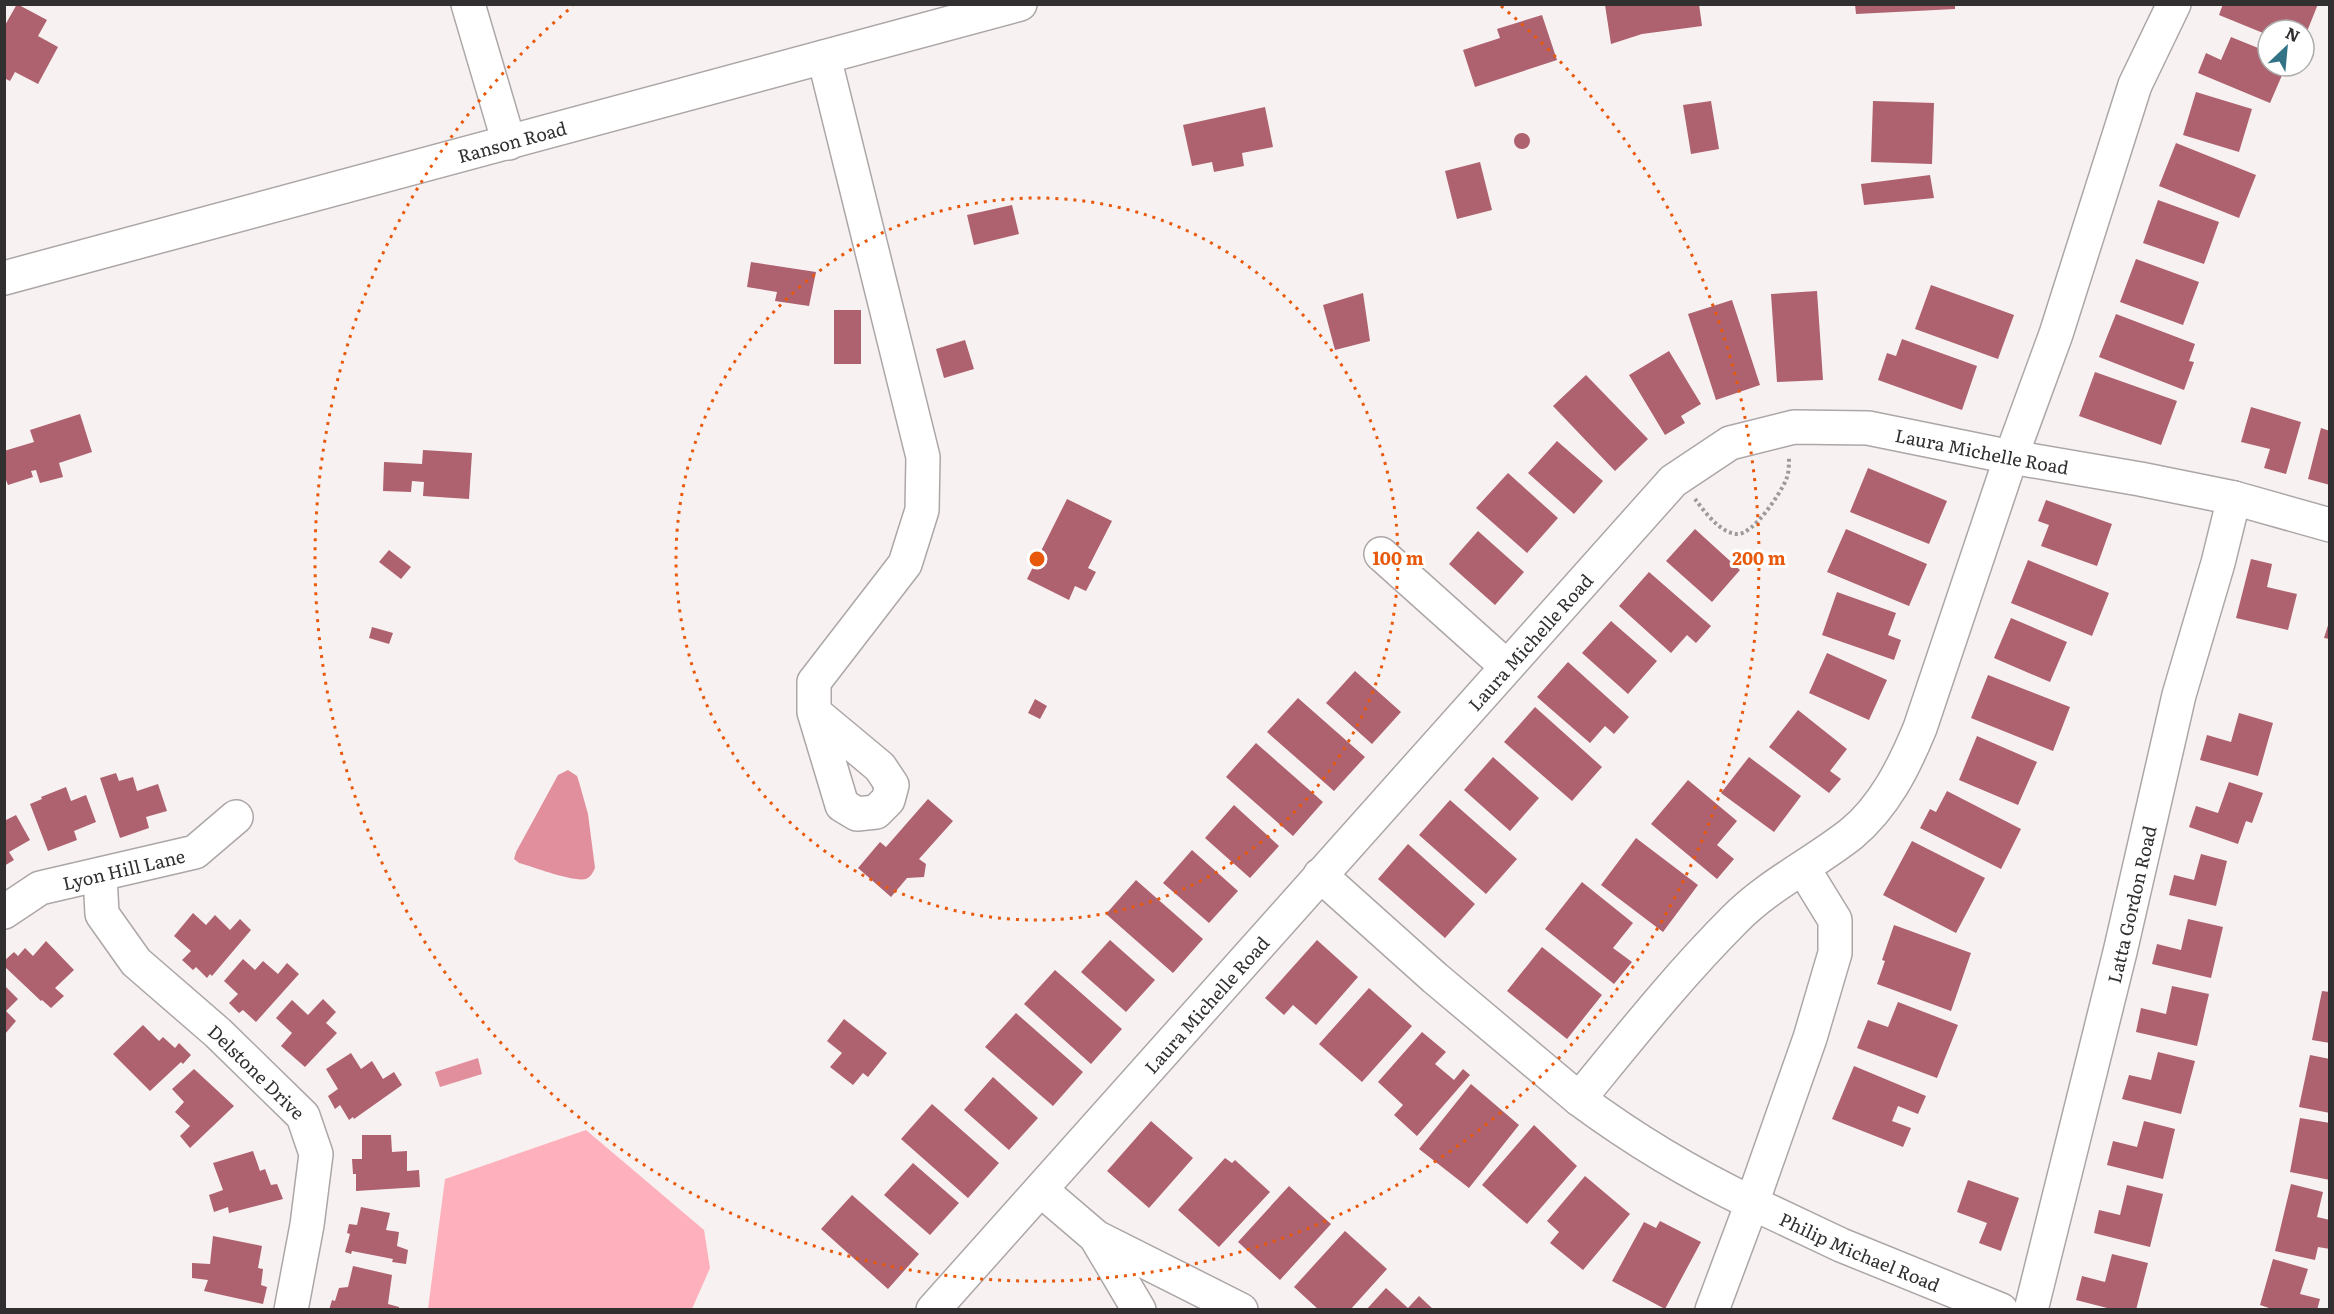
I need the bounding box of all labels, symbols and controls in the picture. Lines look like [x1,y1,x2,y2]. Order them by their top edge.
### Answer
north arrow [2256,18,2316,78]
text: N [2282,20,2304,47]
street label: Ranson Road [454,113,569,169]
street label: Laura Michelle Road [1893,420,2071,480]
text: 100 m [1372,544,1424,571]
text: 200 m [1732,544,1786,571]
centre of rings [1027,549,1047,569]
street label: Laura Michelle Road [1461,567,1598,716]
street label: Latta Gordon Road [2099,823,2162,986]
street label: Lyon Hill Lane [60,841,187,896]
street label: Laura Michelle Road [1137,929,1275,1079]
street label: Delstone Drive [203,1017,312,1125]
street label: Philip Michael Road [1775,1205,1944,1297]

